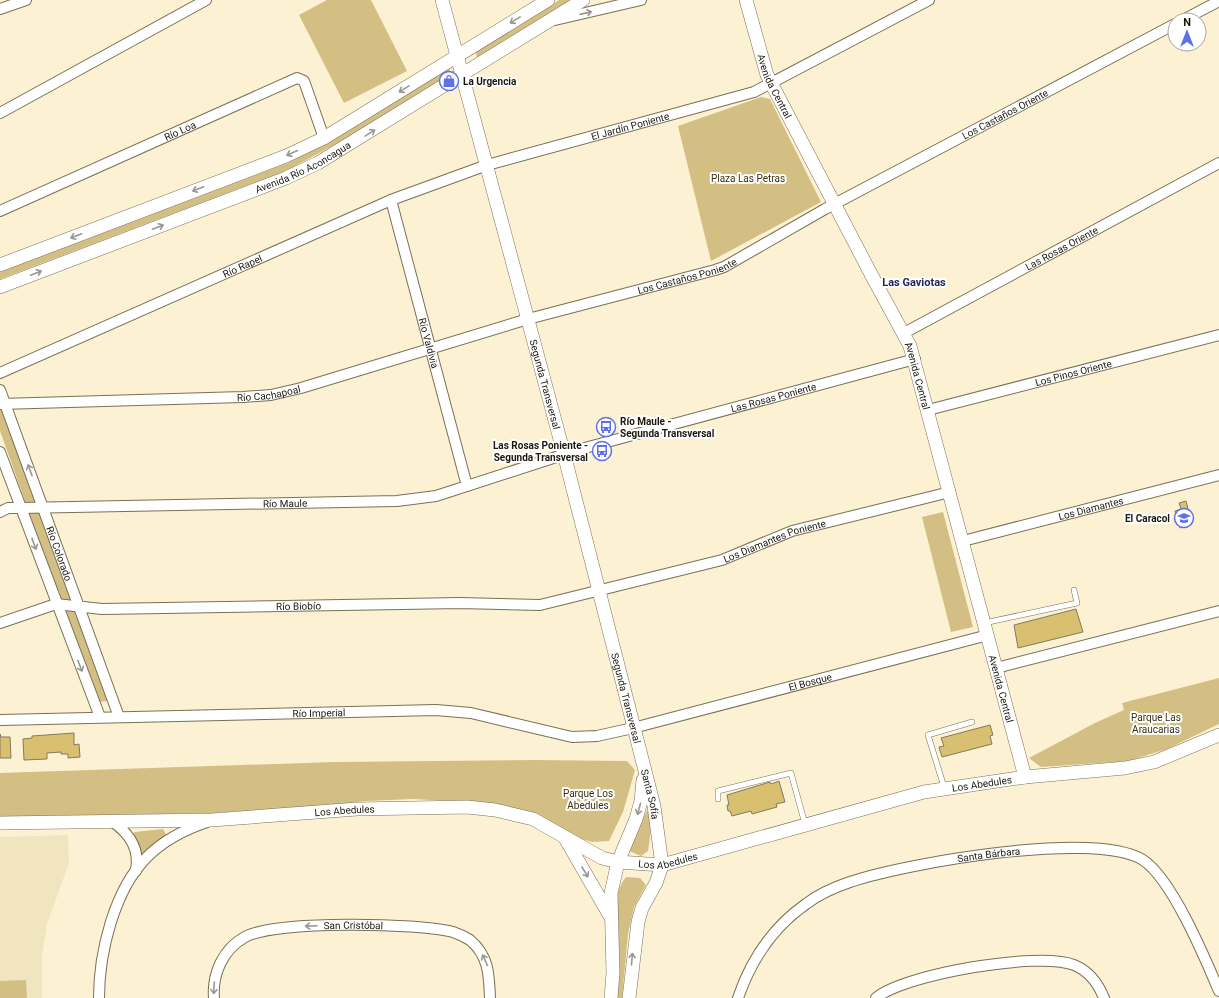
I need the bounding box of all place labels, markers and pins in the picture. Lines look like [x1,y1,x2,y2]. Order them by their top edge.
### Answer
shop icon: La Urgencia [438,70,460,92]
place label: La Urgencia [463,76,517,87]
bus stop icon: Río Maule - Segunda Transversal [595,416,617,438]
place label: Río Maule - Segunda Transversal [620,416,715,439]
place label: Las Rosas Poniente - Segunda Transversal [493,440,588,463]
bus stop icon: Las Rosas Poniente - Segunda Transversal [591,440,613,462]
school or university icon: El Caracol [1173,507,1195,529]
place label: El Caracol [1125,513,1170,524]

